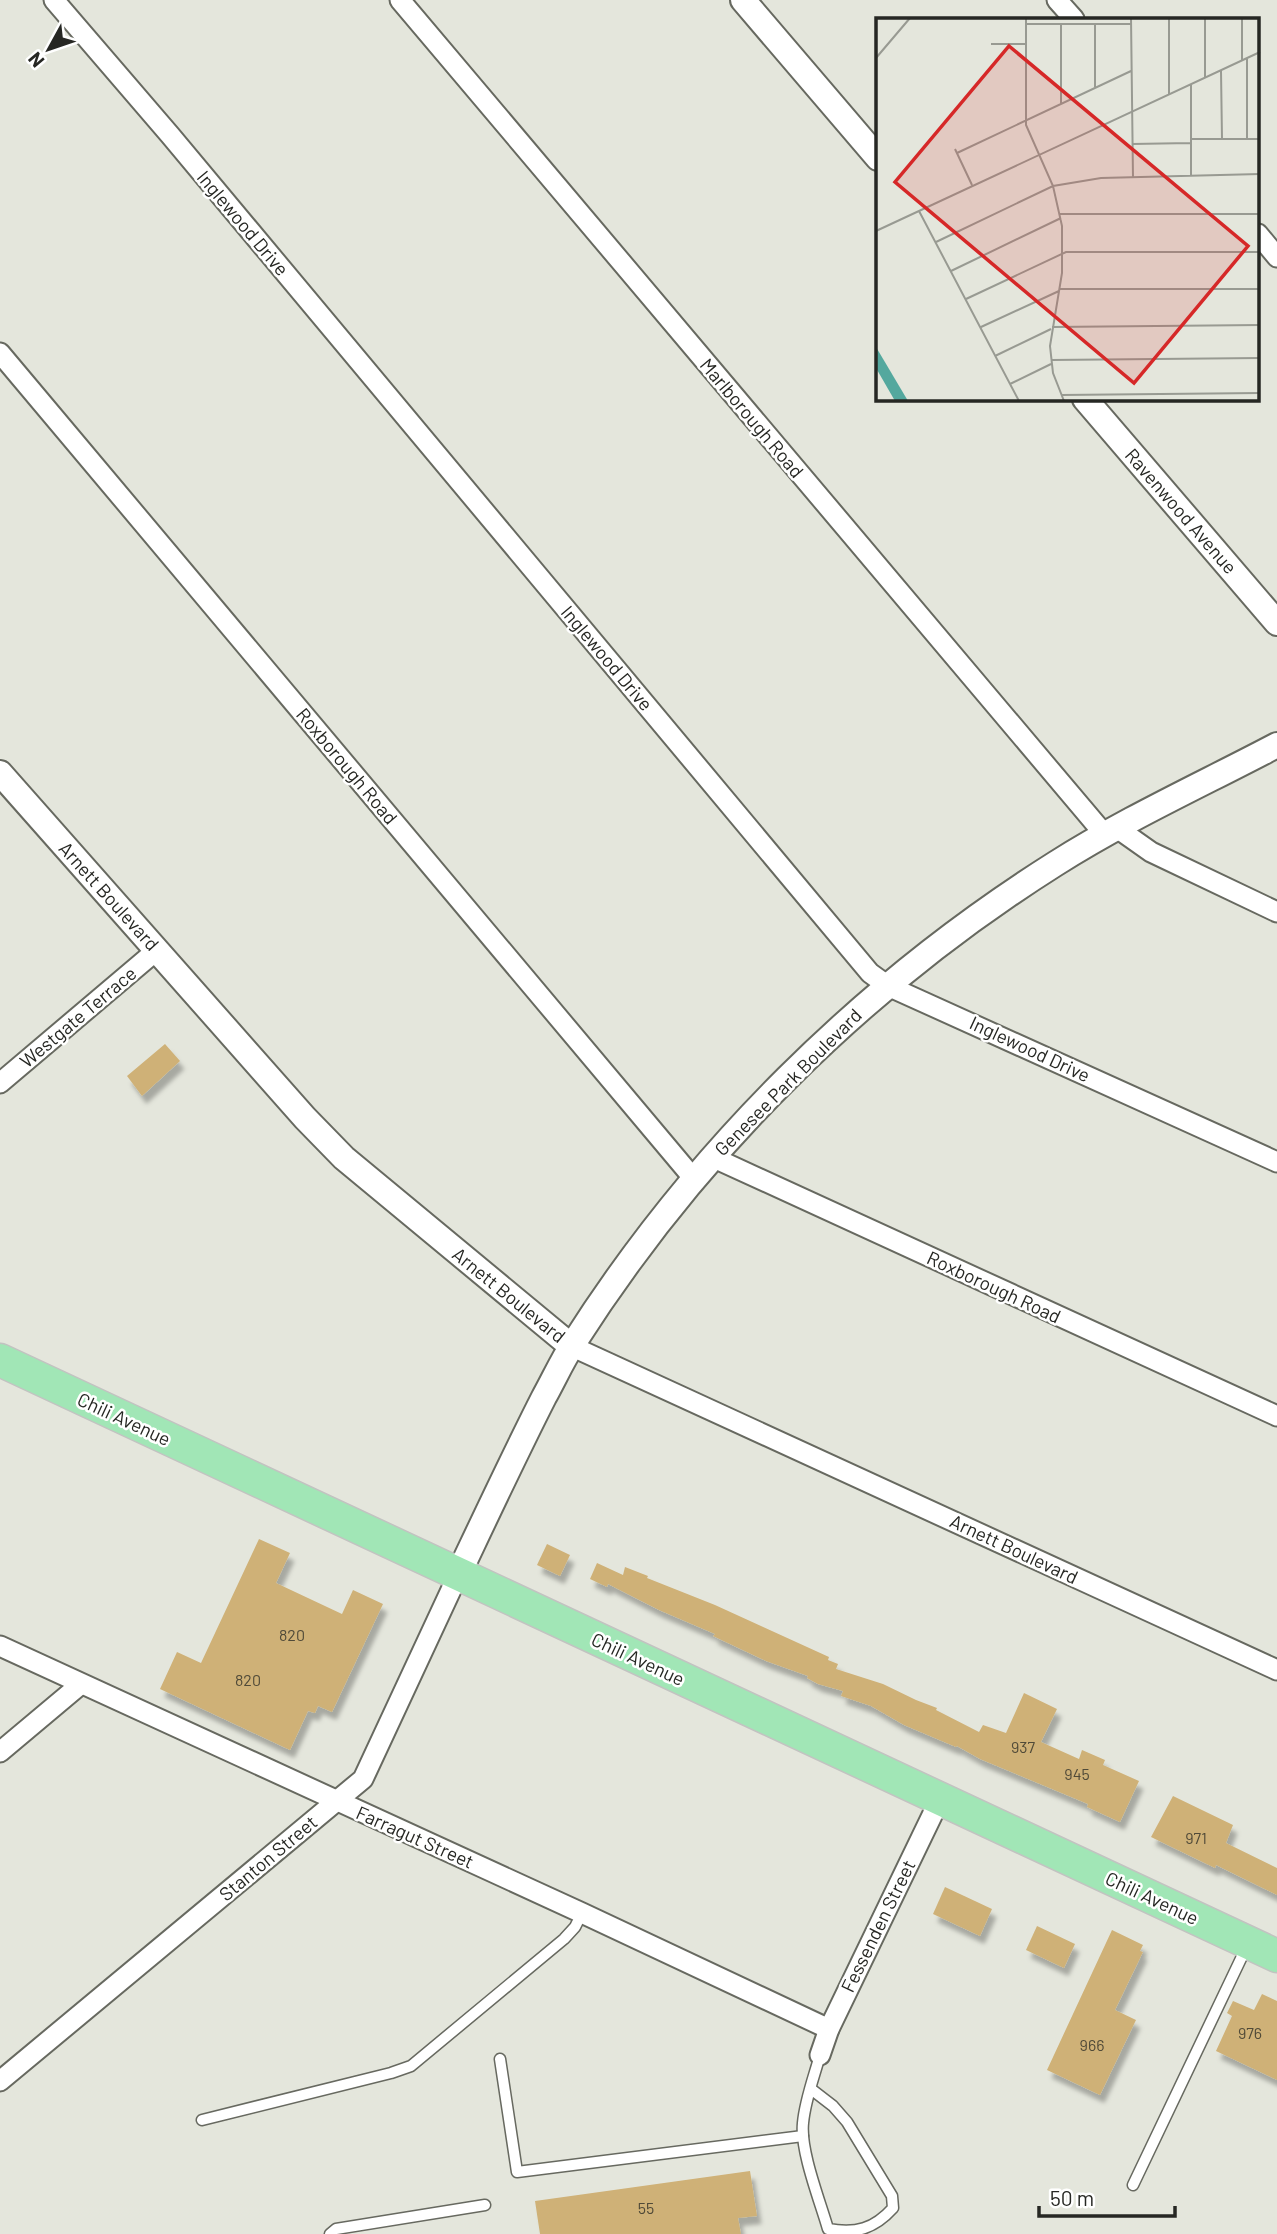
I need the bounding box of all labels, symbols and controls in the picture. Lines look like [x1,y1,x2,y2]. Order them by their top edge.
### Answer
north arrow [14,14,84,84]
inset map [876,18,1260,401]
text: N [23,48,48,72]
street label: Inglewood Drive [193,165,294,280]
street label: Marlborough Road [696,353,809,482]
street label: Ravenwood Avenue [1121,443,1242,578]
street label: Inglewood Drive [557,600,658,715]
street label: Roxborough Road [292,703,403,829]
street label: Arnett Boulevard [54,836,164,955]
street label: Westgate Terrace [15,961,141,1072]
street label: Genesee Park Boulevard [709,1003,866,1160]
street label: Inglewood Drive [966,1011,1094,1086]
street label: Arnett Boulevard [448,1242,570,1347]
street label: Roxborough Road [924,1245,1065,1328]
street label: Chili Avenue [74,1387,174,1450]
street label: Arnett Boulevard [947,1509,1082,1588]
house number: 820 [279,1625,305,1644]
street label: Chili Avenue [588,1627,688,1690]
house number: 820 [235,1670,261,1689]
house number: 937 [1011,1737,1035,1756]
house number: 945 [1064,1764,1090,1783]
street label: Farragut Street [353,1800,478,1873]
street label: Stanton Street [214,1810,321,1905]
house number: 971 [1185,1828,1207,1847]
street label: Fessenden Street [836,1856,920,1996]
street label: Chili Avenue [1102,1866,1202,1929]
house number: 976 [1238,2023,1262,2042]
house number: 966 [1080,2035,1104,2054]
scale bar [1039,2174,1176,2218]
text: 50 m [1050,2185,1094,2210]
house number: 55 [638,2198,654,2217]

